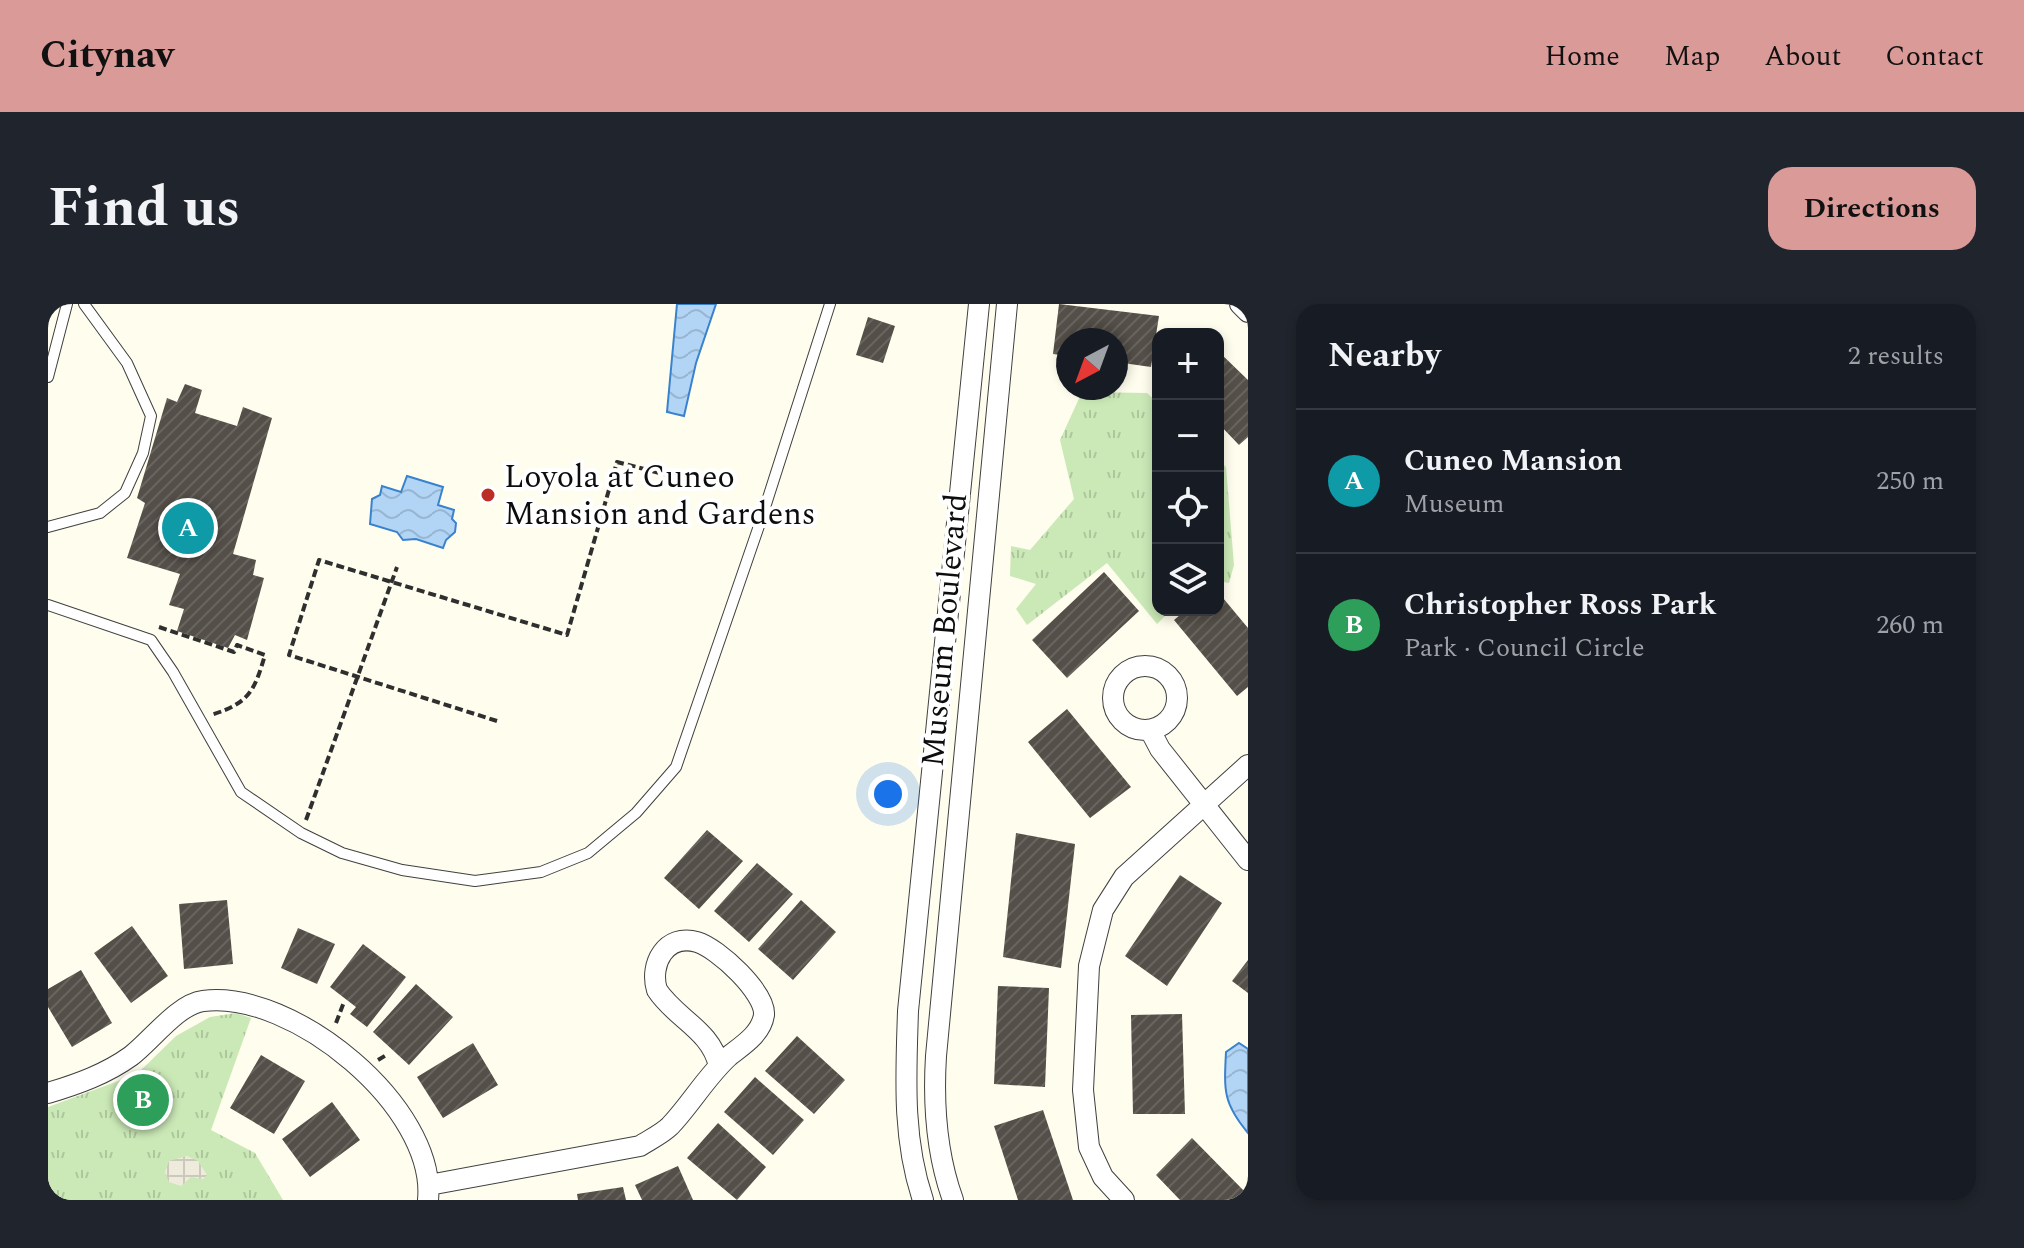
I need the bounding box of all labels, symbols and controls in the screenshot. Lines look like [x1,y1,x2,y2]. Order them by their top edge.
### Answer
text: Citynav [40,27,174,85]
text: Home [1544,35,1620,78]
text: Map [1664,35,1720,78]
text: About [1764,35,1841,78]
text: Contact [1885,35,1984,78]
text: Find us [48,166,241,251]
button: Directions [1768,167,1976,250]
north arrow [1056,328,1128,400]
map controls [1152,328,1224,616]
button: + [1152,328,1224,400]
text: Nearby [1328,330,1441,382]
text: 2 results [1848,336,1944,376]
button: − [1152,400,1224,472]
text: Cuneo Mansion [1404,438,1623,484]
place label: Loyola at Cuneo Mansion and Gardens [504,453,816,539]
text: A [1344,461,1364,501]
text: 250 m [1876,461,1944,501]
button: locate [1152,472,1224,544]
text: Museum [1404,484,1504,524]
marker: Loyola at Cuneo Mansion and Gardens [479,486,497,504]
street label: Museum Boulevard [909,491,981,769]
pin: A [162,498,214,558]
button: layers [1152,544,1224,616]
text: Christopher Ross Park [1404,582,1717,628]
text: B [1345,605,1363,645]
text: 260 m [1876,605,1944,645]
text: Park · Council Circle [1404,628,1645,668]
your location [868,774,908,814]
pin: B [117,1070,169,1130]

